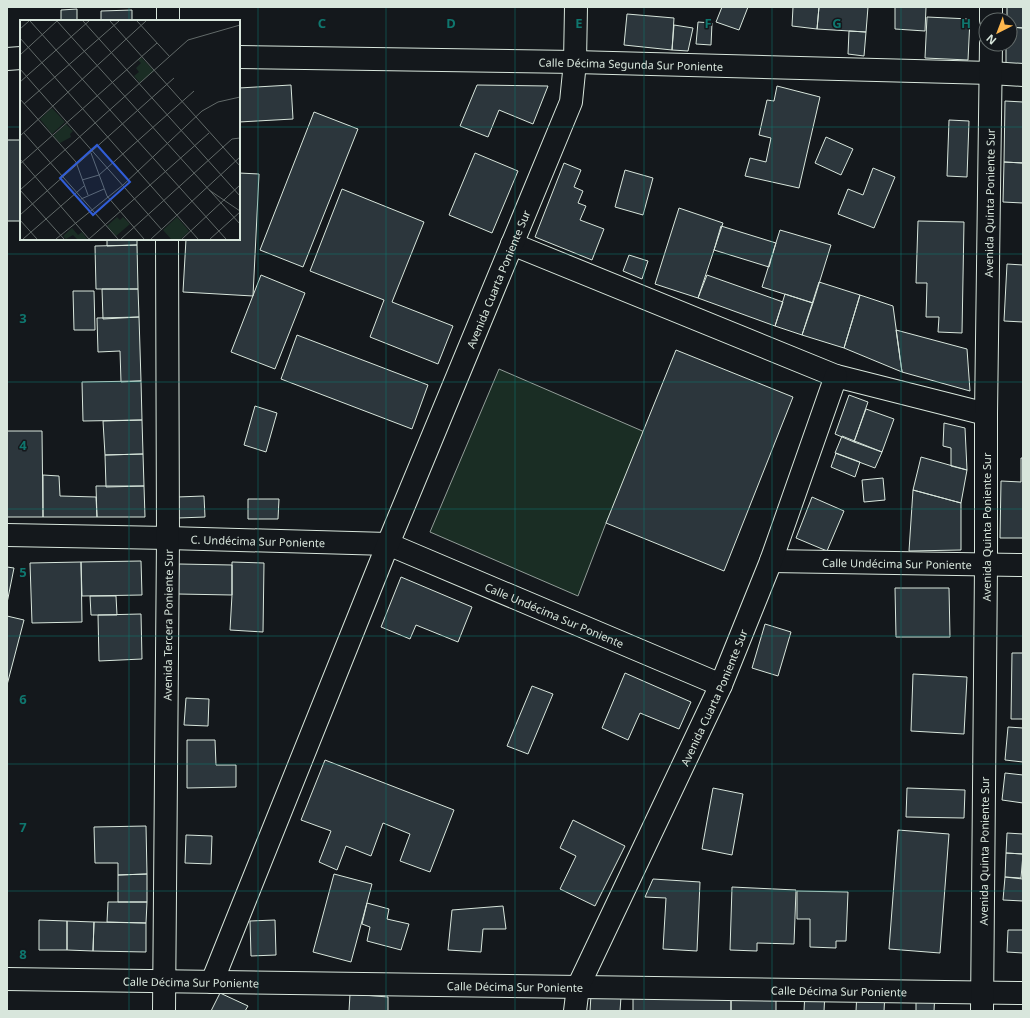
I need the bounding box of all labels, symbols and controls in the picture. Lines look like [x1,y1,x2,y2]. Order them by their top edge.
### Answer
north arrow [978,12,1018,52]
text: C [318,14,326,32]
text: D [446,14,456,32]
text: E [575,14,583,32]
text: F [704,14,712,32]
text: G [832,14,842,32]
text: H [961,14,971,32]
inset map [20,20,240,240]
text: N [983,31,999,48]
street label: Calle Décima Segunda Sur Poniente [539,54,723,73]
street label: Avenida Quinta Poniente Sur [980,128,997,278]
street label: Avenida Cuarta Poniente Sur [462,207,533,350]
text: 3 [19,309,27,327]
text: 4 [19,436,27,454]
street label: Avenida Quinta Poniente Sur [978,452,994,602]
street label: C. Undécima Sur Poniente [190,531,325,550]
street label: Avenida Tercera Poniente Sur [159,549,175,701]
street label: Calle Undécima Sur Poniente [822,554,972,572]
text: 5 [19,563,27,581]
street label: Calle Undécima Sur Poniente [483,578,626,651]
street label: Avenida Cuarta Poniente Sur [676,626,750,768]
text: 6 [19,690,27,708]
street label: Avenida Quinta Poniente Sur [975,776,992,926]
text: 7 [19,818,27,836]
text: 8 [19,945,27,963]
street label: Calle Décima Sur Poniente [123,973,259,990]
street label: Calle Décima Sur Poniente [447,978,583,994]
street label: Calle Décima Sur Poniente [771,982,907,999]

